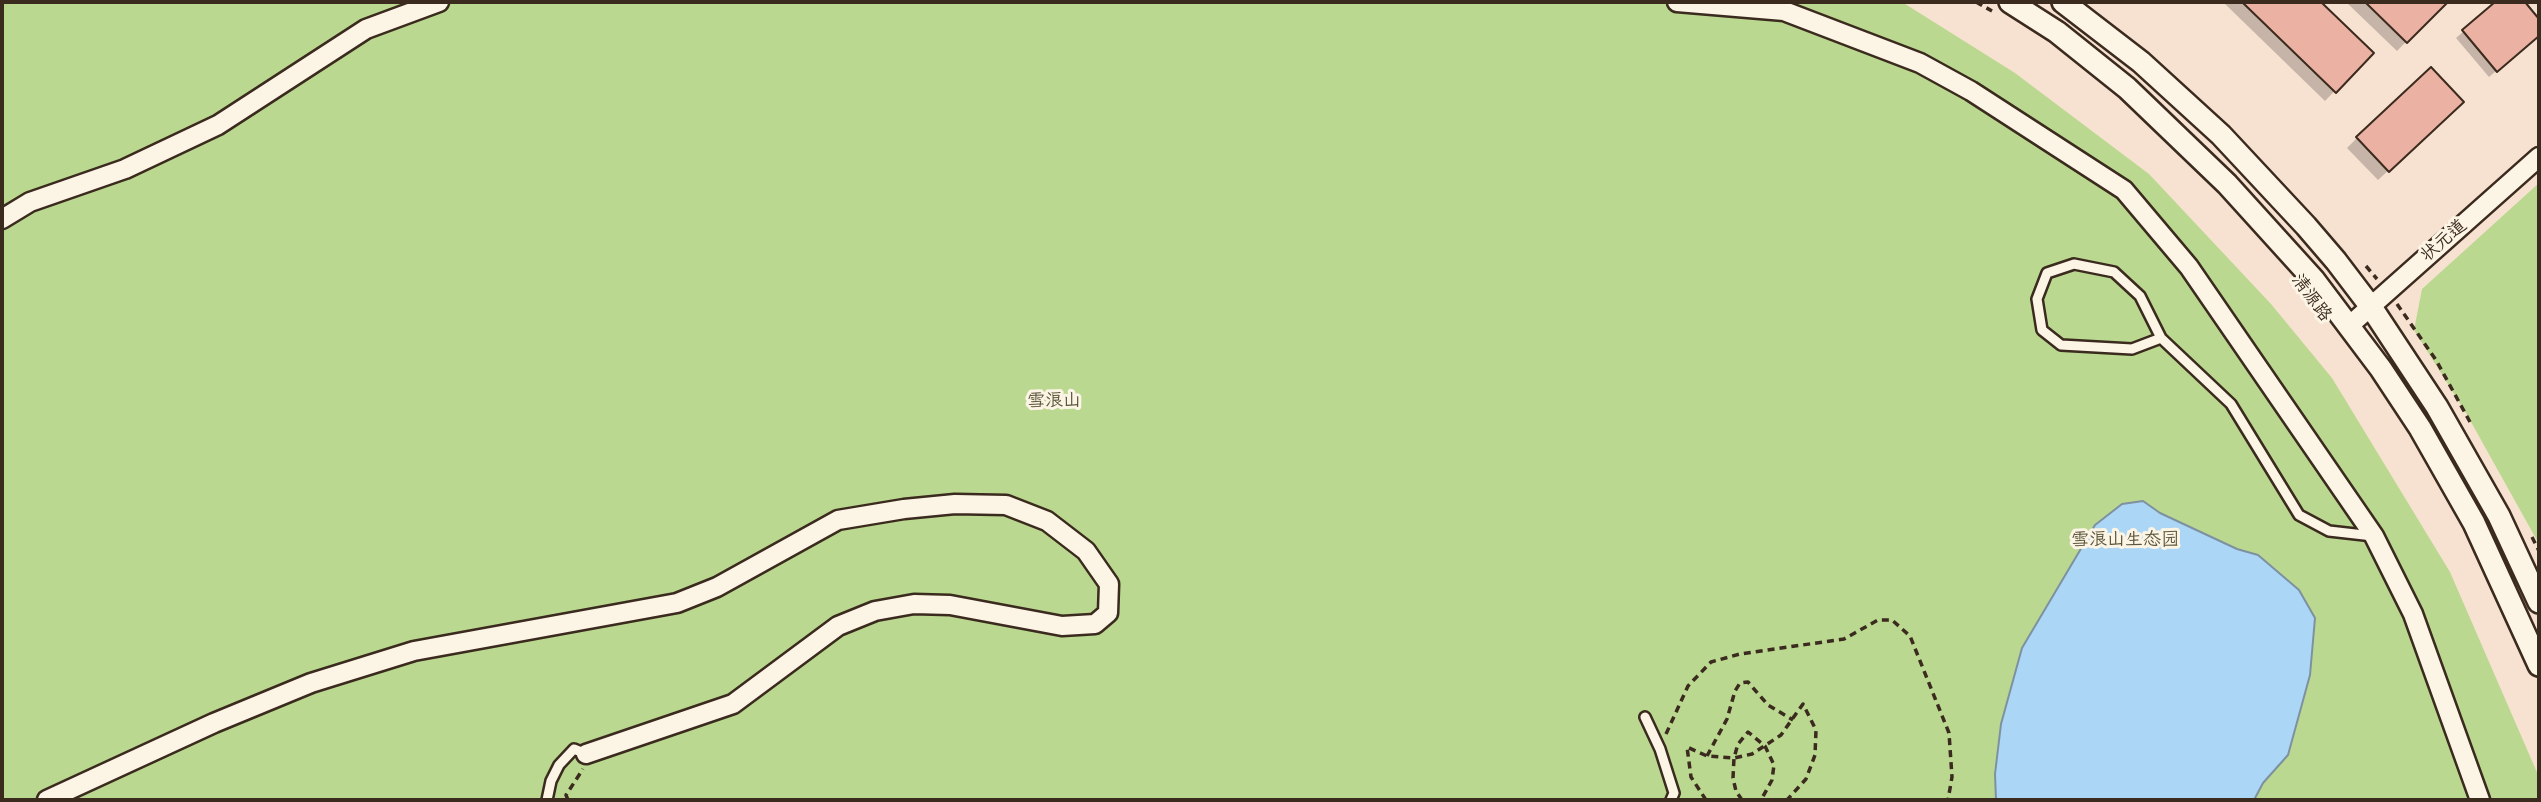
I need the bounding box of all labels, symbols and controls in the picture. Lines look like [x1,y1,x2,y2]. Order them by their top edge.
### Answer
street label: 状元道 [2417,215,2471,267]
street label: 清源路 [2286,270,2336,326]
park label: 雪浪山 [1027,390,1081,412]
park label: 雪浪山生态园 [2071,529,2179,551]

